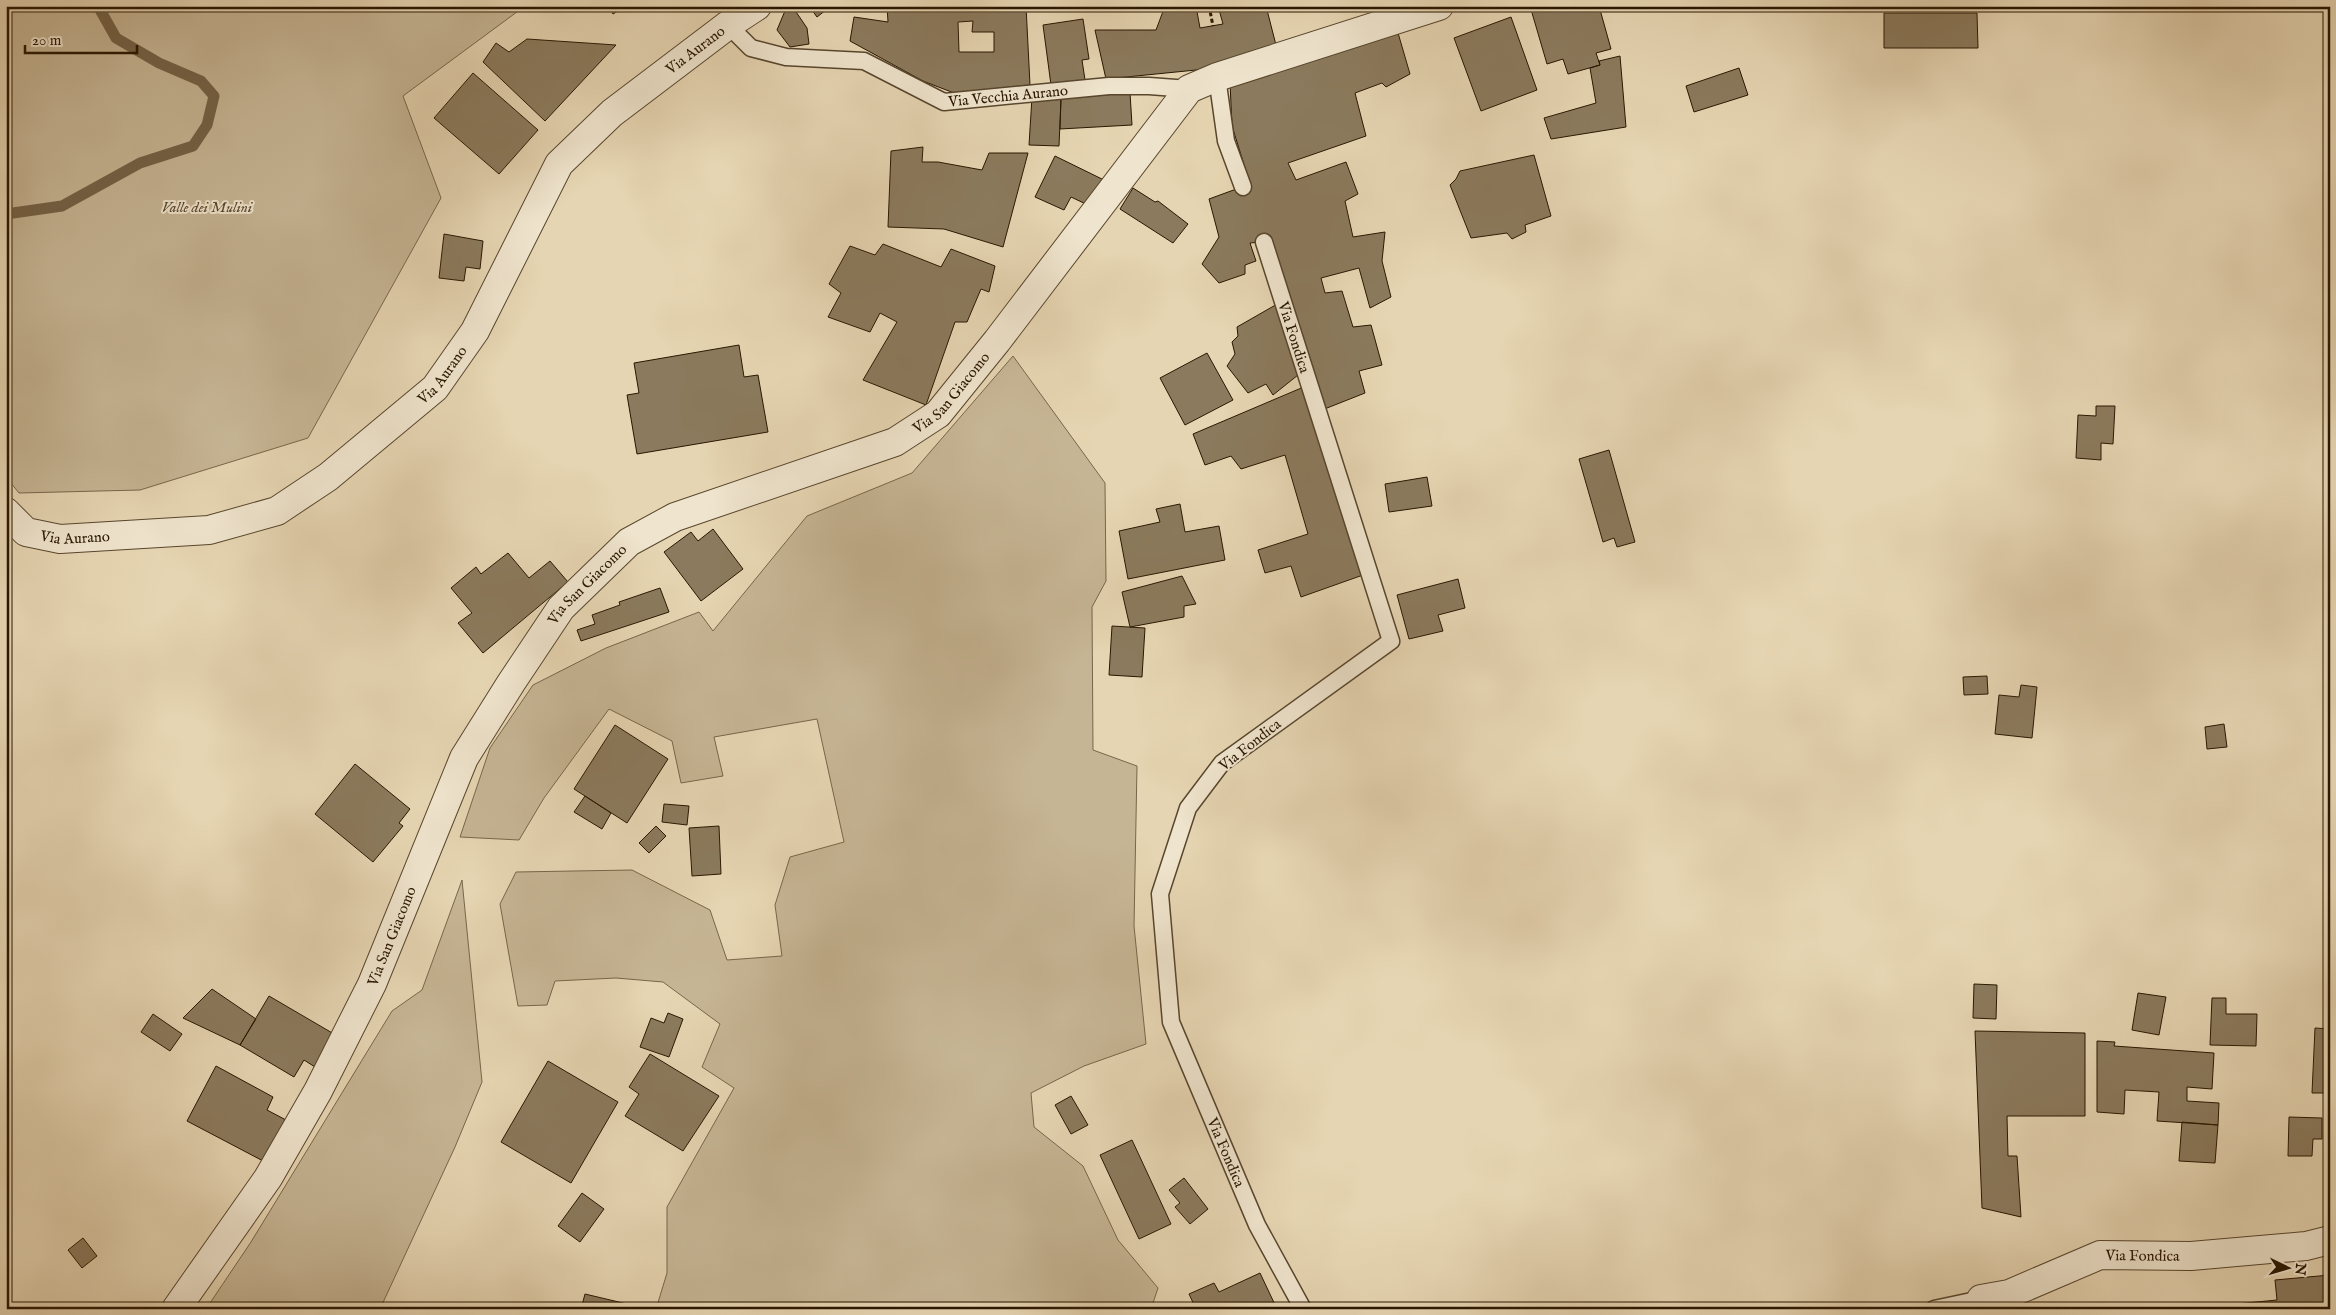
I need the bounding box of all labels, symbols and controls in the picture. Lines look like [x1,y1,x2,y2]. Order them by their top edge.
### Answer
street label: Via Aurano [661,21,729,79]
scale bar [25,22,138,54]
text: 20 m [32,31,62,50]
street label: Via Vecchia Aurano [946,81,1069,111]
park label: Valle dei Mulini [162,198,254,217]
street label: Via Fondica [1274,298,1315,376]
street label: Via Aurano [413,342,471,409]
street label: Via San Giacomo [908,348,994,438]
street label: Via Aurano [38,526,110,549]
street label: Via San Giacomo [543,540,631,629]
street label: Via Fondica [1214,714,1285,776]
street label: Via San Giacomo [362,884,420,990]
street label: Via Fondica [1203,1114,1250,1191]
north arrow [2264,1242,2314,1292]
street label: Via Fondica [2104,1246,2180,1265]
text: N [2290,1261,2310,1276]

